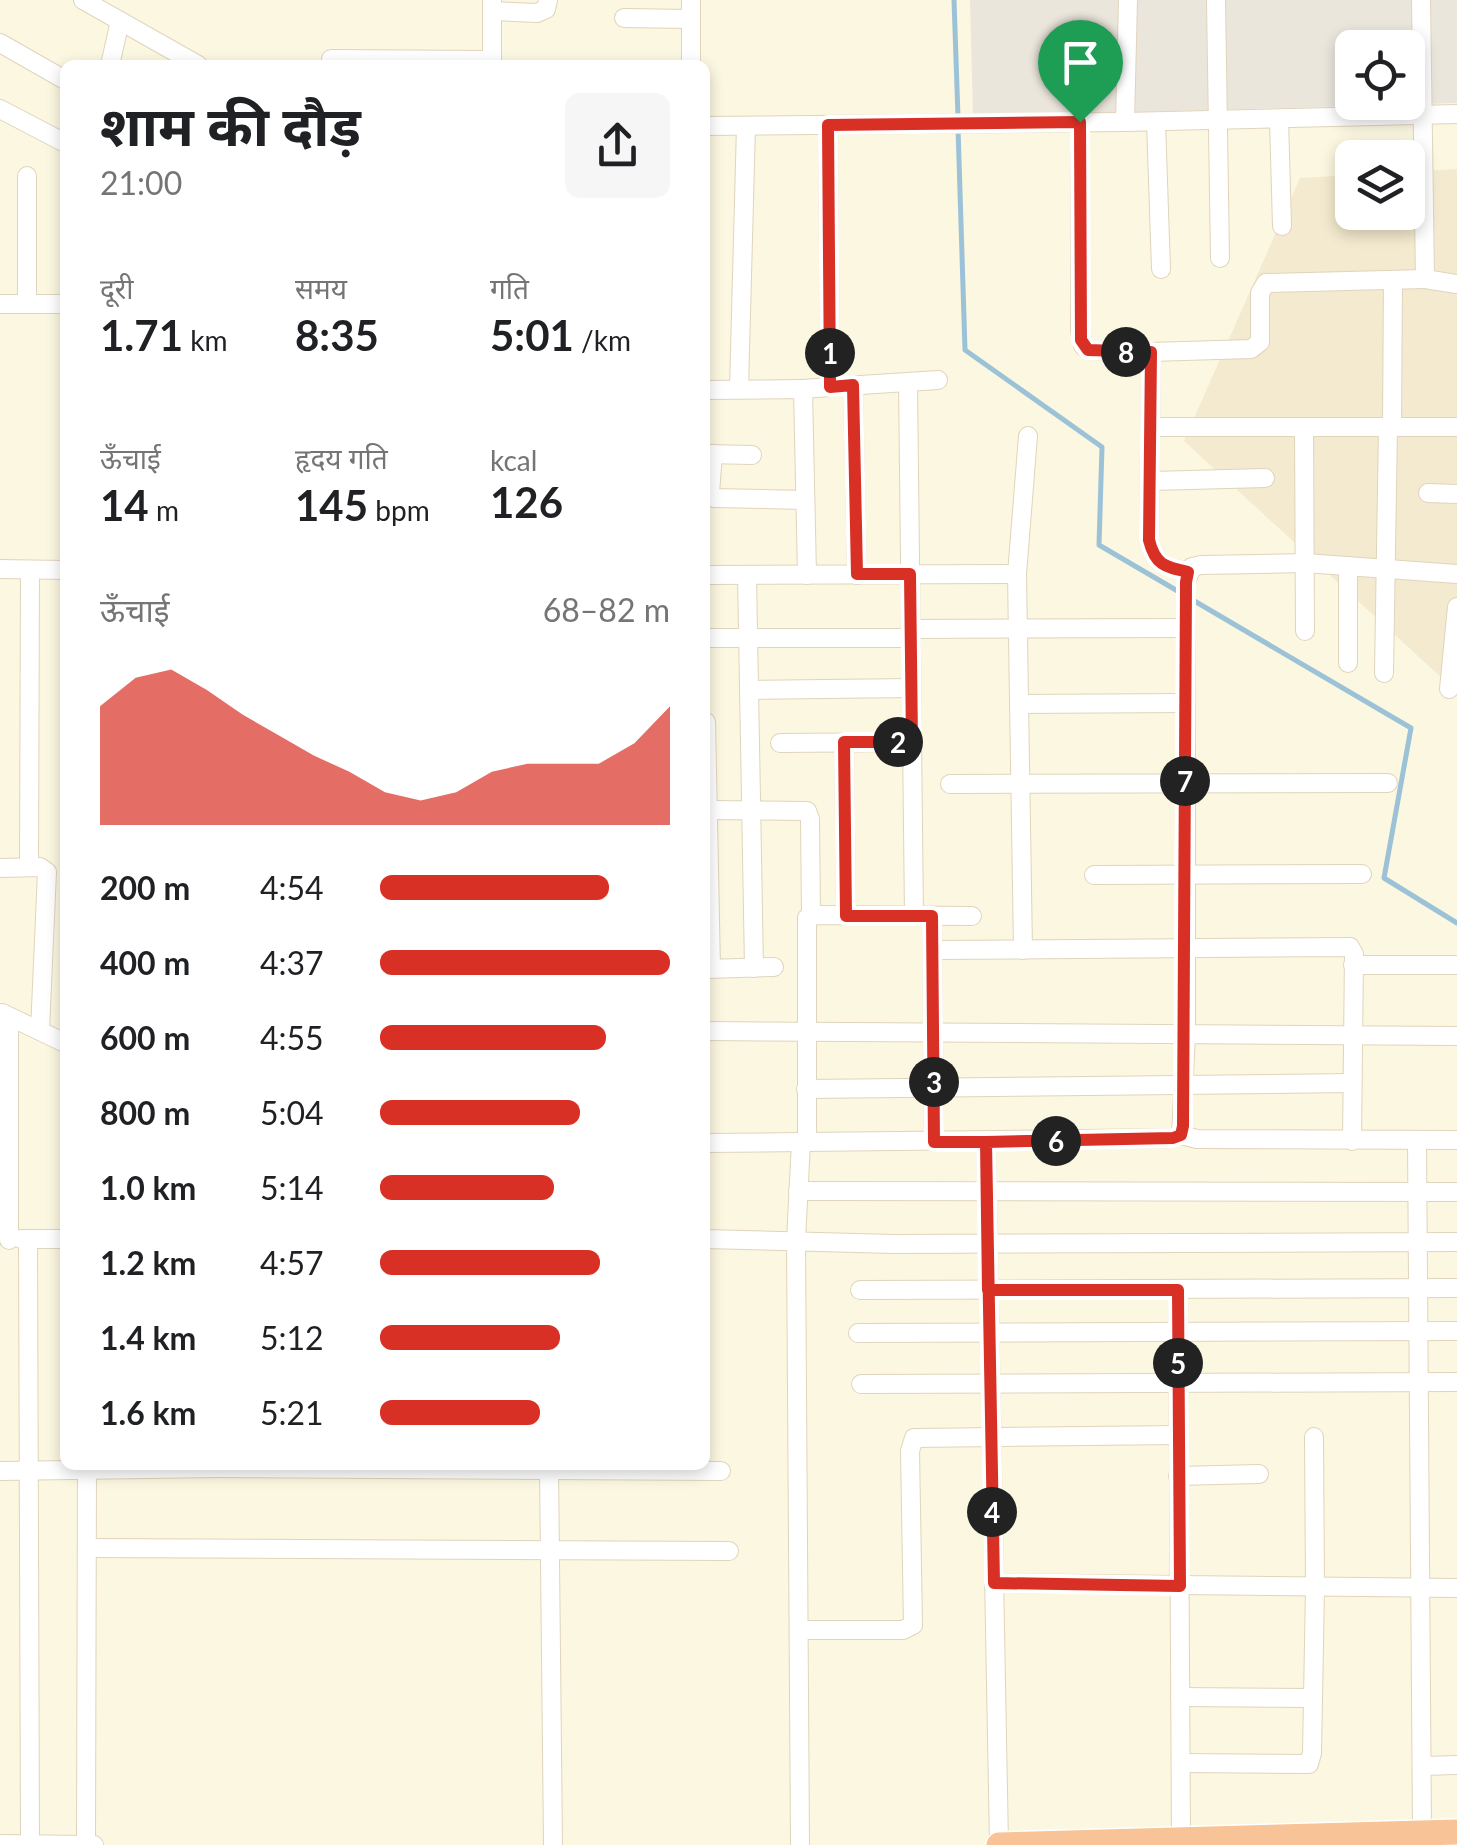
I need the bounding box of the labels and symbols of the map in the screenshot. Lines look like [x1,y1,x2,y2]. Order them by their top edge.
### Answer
pin [1038,20,1123,123]
pin: 8 [1101,327,1151,377]
pin: 1 [805,328,855,378]
pin: 2 [873,717,923,767]
pin: 7 [1160,756,1210,806]
pin: 3 [909,1057,959,1107]
pin: 6 [1031,1116,1081,1166]
pin: 5 [1153,1338,1203,1388]
pin: 4 [967,1487,1017,1537]

